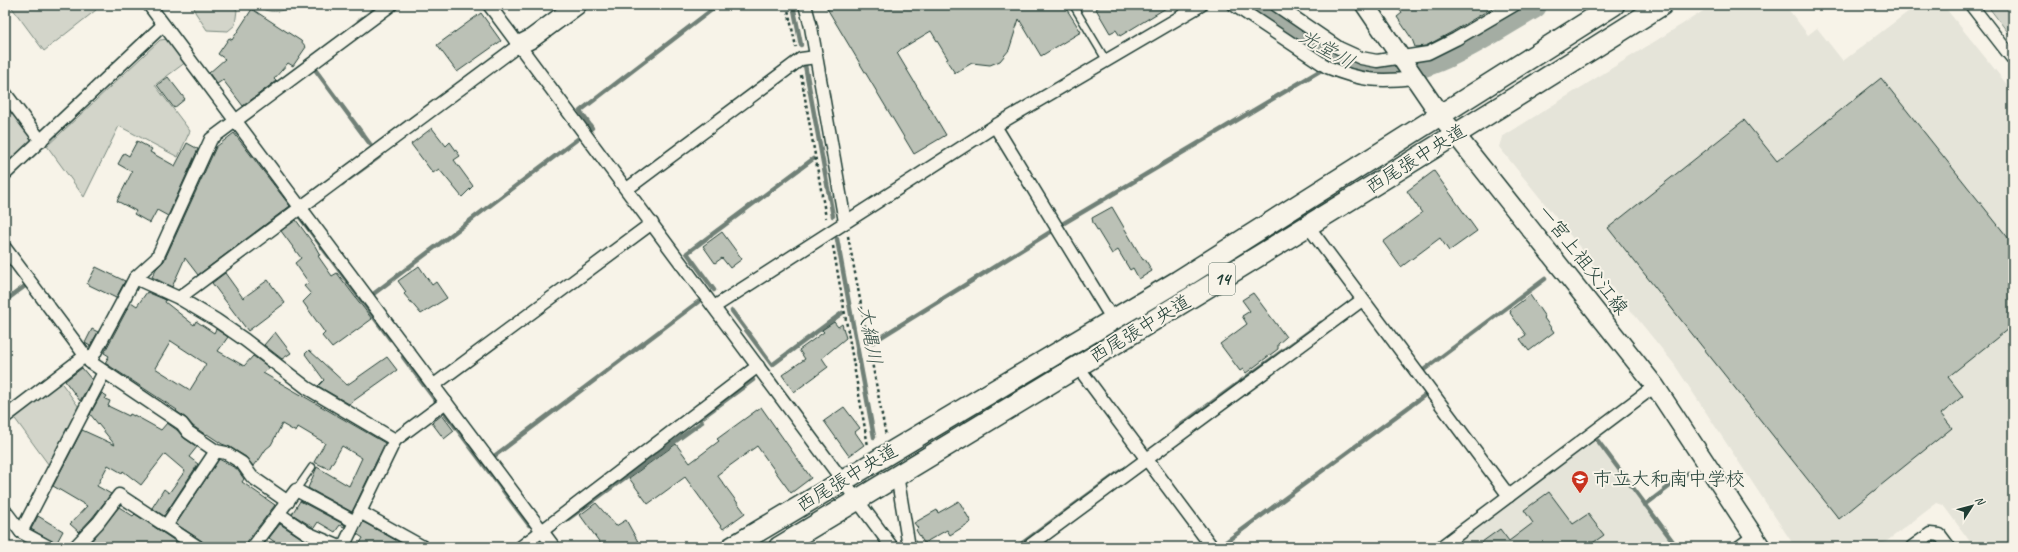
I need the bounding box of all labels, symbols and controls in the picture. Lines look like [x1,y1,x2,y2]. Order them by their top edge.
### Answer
water label: 光堂川 [1295,23,1359,75]
street label: 西尾張中央道 [1361,119,1471,199]
street label: 一宮上祖父江線 [1533,200,1633,320]
road number: 14 [1209,263,1235,295]
street label: 西尾張中央道 [1085,289,1195,369]
water label: 大縄川 [852,303,888,367]
street label: 西尾張中央道 [792,438,902,518]
place label: 市立大和南中学校 [1593,467,1745,491]
school or university icon: 市立大和南中学校 [1570,469,1590,494]
north arrow [1952,486,1992,526]
text: N [1972,493,1989,509]

